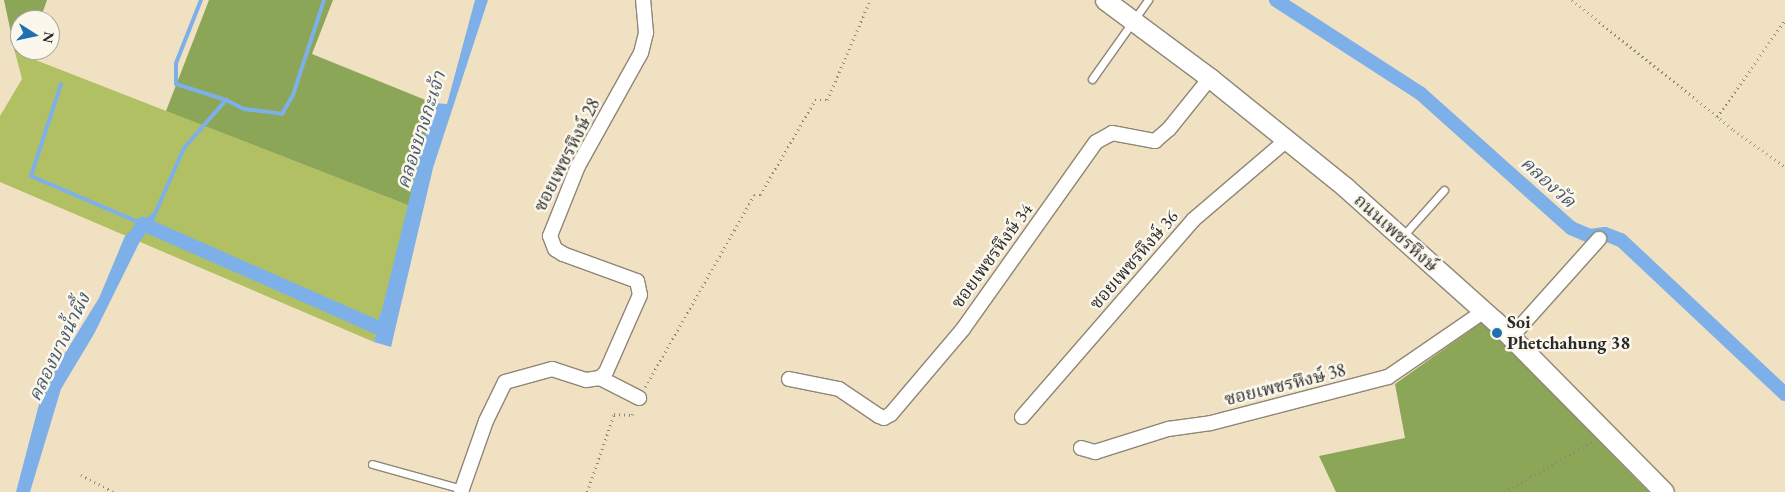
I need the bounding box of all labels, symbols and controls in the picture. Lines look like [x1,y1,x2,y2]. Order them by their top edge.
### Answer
north arrow [10,10,60,60]
text: N [39,30,59,45]
water label: คลองบางกะเจ้า [391,68,451,192]
street label: ซอยเพชรหึงษ์ 28 [529,95,605,215]
water label: คลองวัด [1516,151,1580,213]
street label: ถนนเพชรหึงษ์ [1349,190,1443,276]
street label: ซอยเพชรหึงษ์ 34 [947,199,1037,313]
street label: ซอยเพชรหึงษ์ 36 [1085,206,1183,314]
water label: คลองบางน้ำผึ้ง [23,289,95,405]
place label: Soi Phetchahung 38 [1507,312,1630,354]
marker: Soi Phetchahung 38 [1491,327,1503,339]
street label: ซอยเพชรหึงษ์ 38 [1222,359,1348,411]

